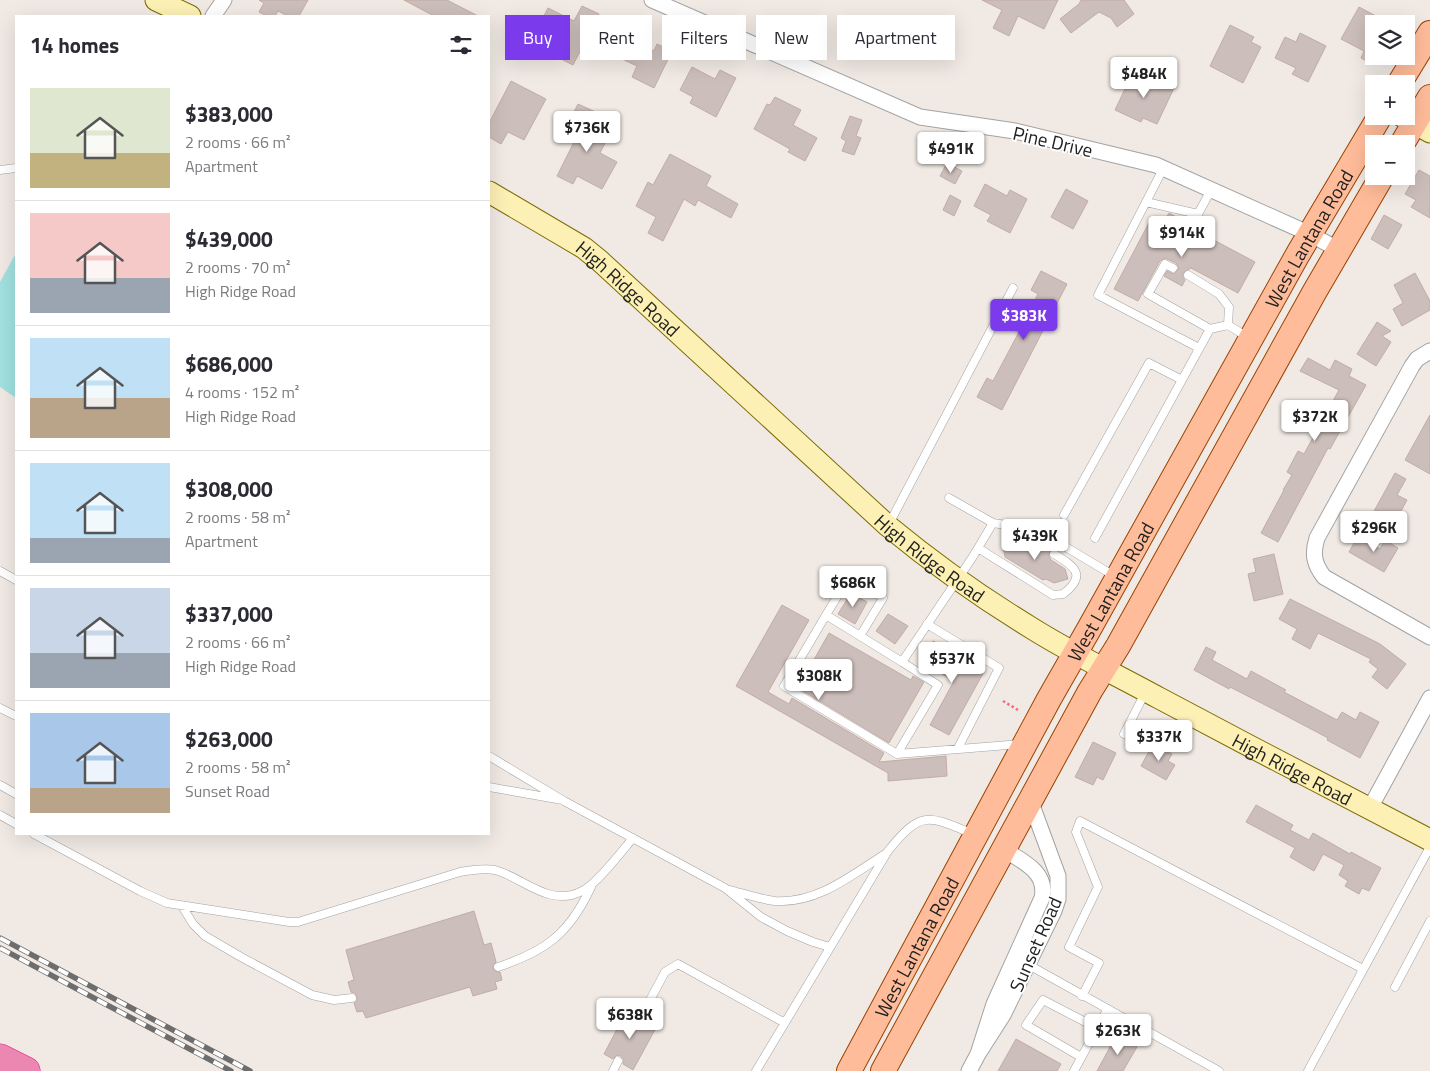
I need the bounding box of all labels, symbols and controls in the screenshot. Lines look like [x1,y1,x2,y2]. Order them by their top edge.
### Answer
chip: Buy [505,15,570,60]
chip: Rent [580,15,652,60]
chip: Filters [662,15,746,60]
chip: New [756,15,827,60]
chip: Apartment [837,15,955,60]
map controls [1365,15,1415,185]
button: layers [1365,15,1415,65]
text: 14 homes [30,29,119,61]
icon: filters [447,31,475,59]
pin: $484K [1109,56,1179,99]
text: $484K [1121,61,1167,85]
button: + [1365,75,1415,125]
text: $383,000 [185,98,273,130]
icon: home [70,108,130,168]
pin: $736K [552,110,622,153]
text: $736K [564,115,610,139]
street label: Pine Drive [1010,118,1096,164]
text: 2 rooms · 66 m² [185,130,290,154]
pin: $491K [916,132,986,174]
button: − [1365,135,1415,185]
text: $491K [928,136,974,160]
text: Apartment [185,154,258,178]
street label: West Lantana Road [1256,163,1360,313]
pin: $914K [1147,216,1217,258]
text: $914K [1159,220,1205,244]
text: $439,000 [185,223,273,255]
icon: home [70,233,130,293]
street label: High Ridge Road [570,233,687,343]
text: 2 rooms · 70 m² [185,255,290,279]
text: High Ridge Road [185,279,296,303]
pin: $383K [989,298,1059,341]
text: $383K [1001,303,1047,327]
text: $686,000 [185,348,273,380]
icon: home [70,358,130,418]
text: 4 rooms · 152 m² [185,380,299,404]
pin: $372K [1280,400,1350,442]
text: High Ridge Road [185,404,296,428]
text: $372K [1292,404,1338,428]
text: $308,000 [185,473,273,505]
icon: home [70,483,130,543]
text: 2 rooms · 58 m² [185,505,290,529]
street label: High Ridge Road [868,506,991,609]
pin: $296K [1339,510,1409,553]
text: $296K [1351,515,1397,539]
street label: West Lantana Road [1059,516,1161,667]
pin: $439K [1000,518,1070,561]
text: $439K [1012,523,1058,547]
text: Apartment [185,529,258,553]
pin: $686K [818,566,888,608]
text: $686K [830,570,876,594]
text: $337,000 [185,598,273,630]
icon: home [70,608,130,668]
text: 2 rooms · 66 m² [185,630,290,654]
pin: $537K [917,642,987,684]
text: $537K [929,646,975,670]
text: High Ridge Road [185,654,296,678]
pin: $308K [784,658,854,701]
text: $308K [796,663,842,687]
pin: $337K [1124,720,1194,762]
text: $263,000 [185,723,273,755]
text: $337K [1136,724,1182,748]
street label: High Ridge Road [1227,725,1358,812]
icon: home [70,733,130,793]
text: 2 rooms · 58 m² [185,755,290,779]
text: Sunset Road [185,779,270,803]
street label: West Lantana Road [866,871,965,1022]
street label: Sunset Road [1001,892,1069,996]
pin: $638K [595,998,665,1040]
text: $638K [607,1002,653,1026]
pin: $263K [1083,1014,1153,1056]
text: $263K [1095,1018,1141,1042]

